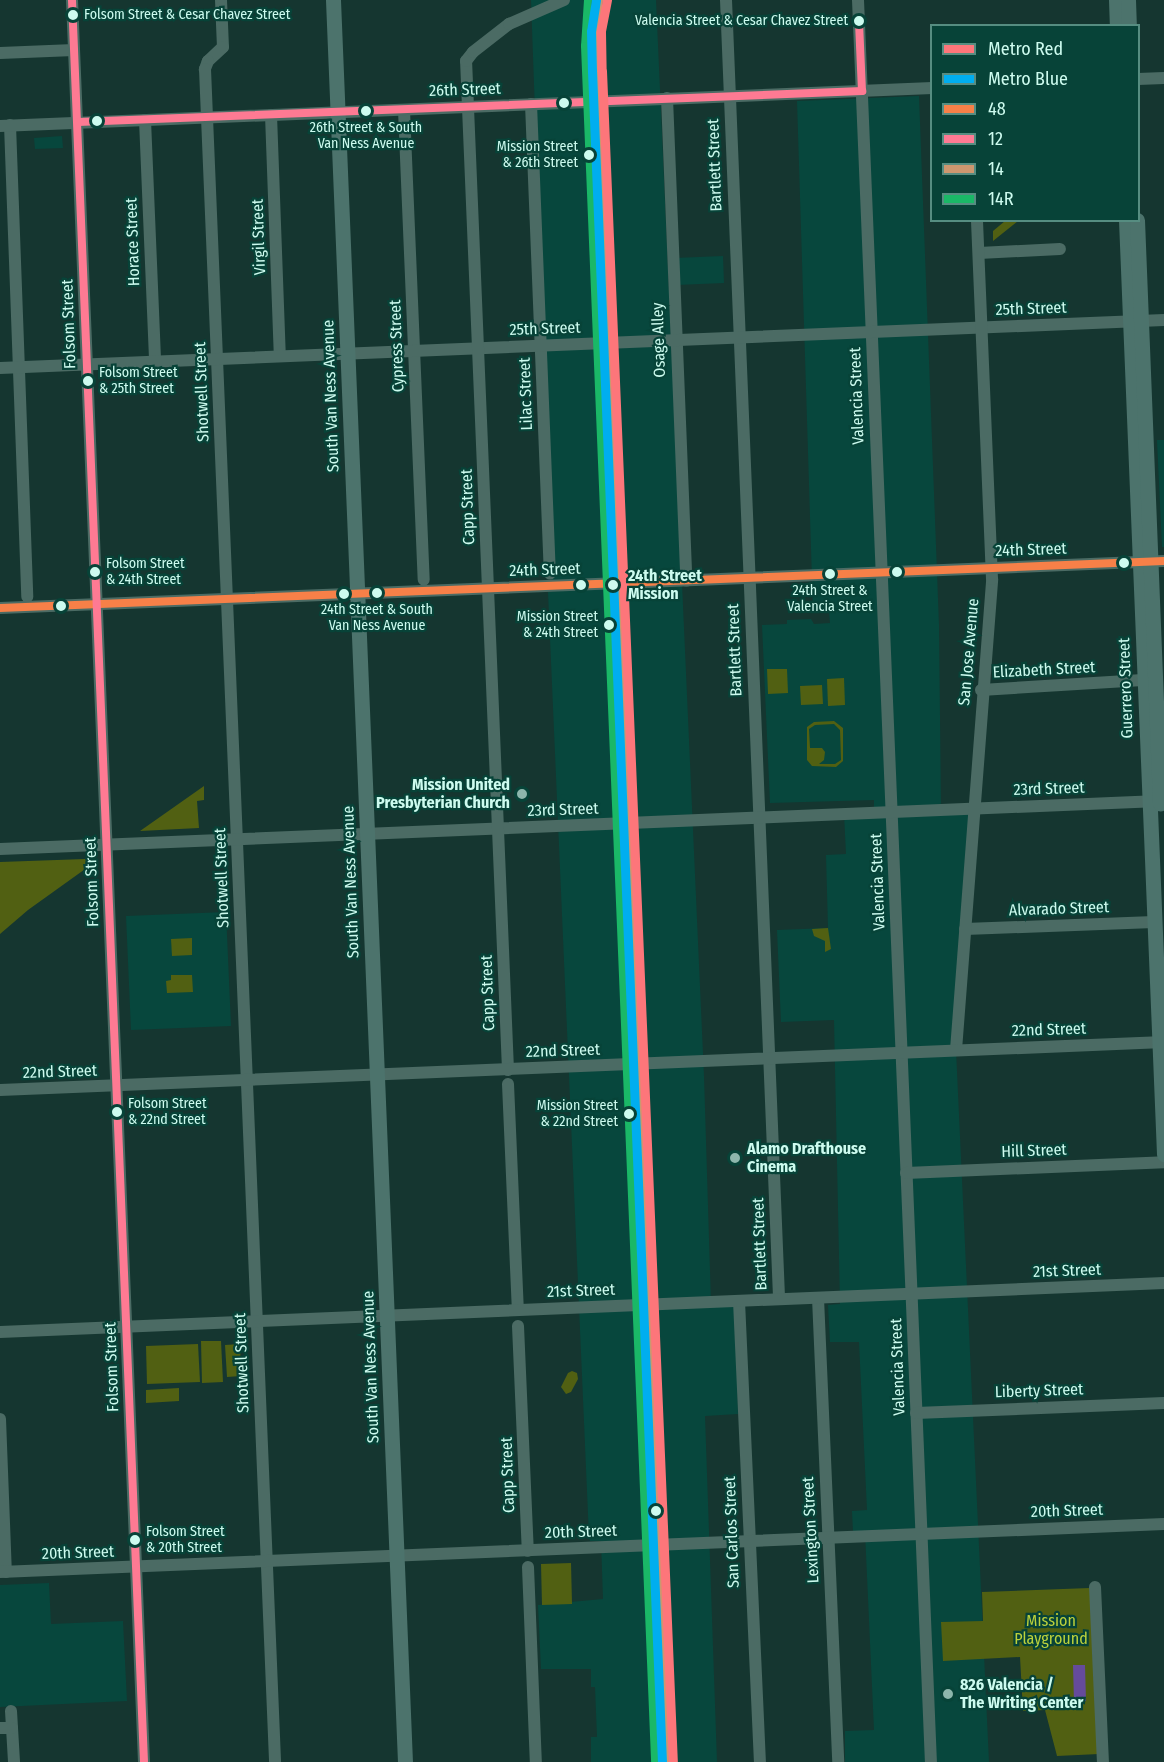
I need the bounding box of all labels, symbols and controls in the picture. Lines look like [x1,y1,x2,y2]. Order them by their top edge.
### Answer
place label: Folsom Street & Cesar Chavez Street [84,7,290,23]
marker: Folsom Street & Cesar Chavez Street [67,9,79,21]
place label: Valencia Street & Cesar Chavez Street [635,13,848,29]
marker: Valencia Street & Cesar Chavez Street [853,15,865,27]
legend [930,24,1140,222]
text: Metro Red [988,38,1063,60]
text: Metro Blue [988,68,1068,90]
street label: 26th Street [429,79,501,101]
unlabelled marker [558,97,570,109]
text: 48 [988,98,1006,120]
marker: 26th Street & South Van Ness Avenue [360,105,372,117]
unlabelled marker [91,115,103,127]
street label: Bartlett Street [704,118,726,212]
place label: 26th Street & South Van Ness Avenue [310,120,422,152]
text: 12 [988,128,1003,150]
place label: Mission Street & 26th Street [497,139,578,172]
marker: Mission Street & 26th Street [583,149,595,161]
text: 14 [988,158,1004,180]
text: 14R [988,188,1014,210]
street label: Horace Street [122,197,144,287]
street label: Virgil Street [248,198,270,276]
street label: Folsom Street [58,279,80,369]
street label: 25th Street [995,298,1067,320]
street label: Cypress Street [386,299,408,393]
street label: Osage Alley [648,302,670,378]
street label: 25th Street [509,318,581,340]
street label: South Van Ness Avenue [319,319,343,473]
street label: Shotwell Street [191,342,213,442]
street label: Valencia Street [846,347,868,445]
street label: Lilac Street [515,357,537,431]
place label: Folsom Street & 25th Street [99,365,178,398]
marker: Folsom Street & 25th Street [82,375,94,387]
street label: Capp Street [457,469,479,545]
street label: 24th Street [995,539,1067,561]
place label: Folsom Street & 24th Street [106,556,185,588]
unlabelled marker [1118,557,1130,569]
street label: 24th Street [509,559,581,581]
marker: Folsom Street & 24th Street [89,566,101,578]
place label: 24th Street Mission [628,566,702,604]
unlabelled marker [891,566,903,578]
marker: 24th Street & Valencia Street [824,568,836,580]
marker: 24th Street Mission [603,575,623,595]
unlabelled marker [575,579,587,591]
place label: 24th Street & Valencia Street [787,583,873,616]
marker: 24th Street & South Van Ness Avenue [371,587,383,599]
unlabelled marker [338,588,350,600]
street label: San Jose Avenue [955,598,983,706]
unlabelled marker [55,600,67,612]
place label: 24th Street & South Van Ness Avenue [321,602,433,634]
street label: Bartlett Street [724,603,746,697]
place label: Mission Street & 24th Street [517,609,598,642]
marker: Mission Street & 24th Street [603,619,615,631]
street label: Guerrero Street [1115,637,1137,739]
street label: Elizabeth Street [992,658,1096,682]
place label: Mission United Presbyterian Church [376,775,510,813]
street label: 23rd Street [1013,778,1085,800]
marker: Mission United Presbyterian Church [515,787,529,801]
street label: 23rd Street [527,799,599,821]
street label: South Van Ness Avenue [339,805,363,959]
street label: Shotwell Street [211,828,233,928]
street label: Valencia Street [867,833,889,931]
street label: Folsom Street [81,837,103,927]
street label: Alvarado Street [1009,898,1109,920]
street label: Capp Street [477,955,499,1031]
street label: 22nd Street [1012,1019,1086,1041]
street label: 22nd Street [526,1040,600,1062]
street label: 22nd Street [23,1061,97,1083]
place label: Folsom Street & 22nd Street [128,1096,207,1128]
place label: Mission Street & 22nd Street [537,1098,618,1130]
marker: Folsom Street & 22nd Street [111,1106,123,1118]
marker: Mission Street & 22nd Street [623,1108,635,1120]
place label: Alamo Drafthouse Cinema [747,1139,866,1177]
street label: Hill Street [1001,1140,1067,1162]
marker: Alamo Drafthouse Cinema [728,1151,742,1165]
street label: Bartlett Street [749,1197,771,1291]
street label: 21st Street [1033,1260,1101,1282]
street label: 21st Street [547,1280,615,1302]
street label: South Van Ness Avenue [359,1290,383,1444]
street label: Shotwell Street [231,1313,253,1413]
street label: Valencia Street [887,1318,909,1416]
street label: Folsom Street [101,1322,123,1412]
street label: Liberty Street [994,1380,1084,1402]
street label: Capp Street [497,1437,519,1513]
street label: San Carlos Street [720,1476,744,1588]
street label: Lexington Street [799,1476,823,1584]
street label: 20th Street [1031,1500,1103,1522]
unlabelled marker [650,1505,662,1517]
street label: 20th Street [545,1521,617,1543]
place label: Folsom Street & 20th Street [146,1524,225,1556]
marker: Folsom Street & 20th Street [129,1534,141,1546]
street label: 20th Street [42,1542,114,1564]
park label: Mission Playground [1014,1611,1088,1649]
place label: 826 Valencia / The Writing Center [960,1675,1083,1713]
marker: 826 Valencia / The Writing Center [941,1687,955,1701]

